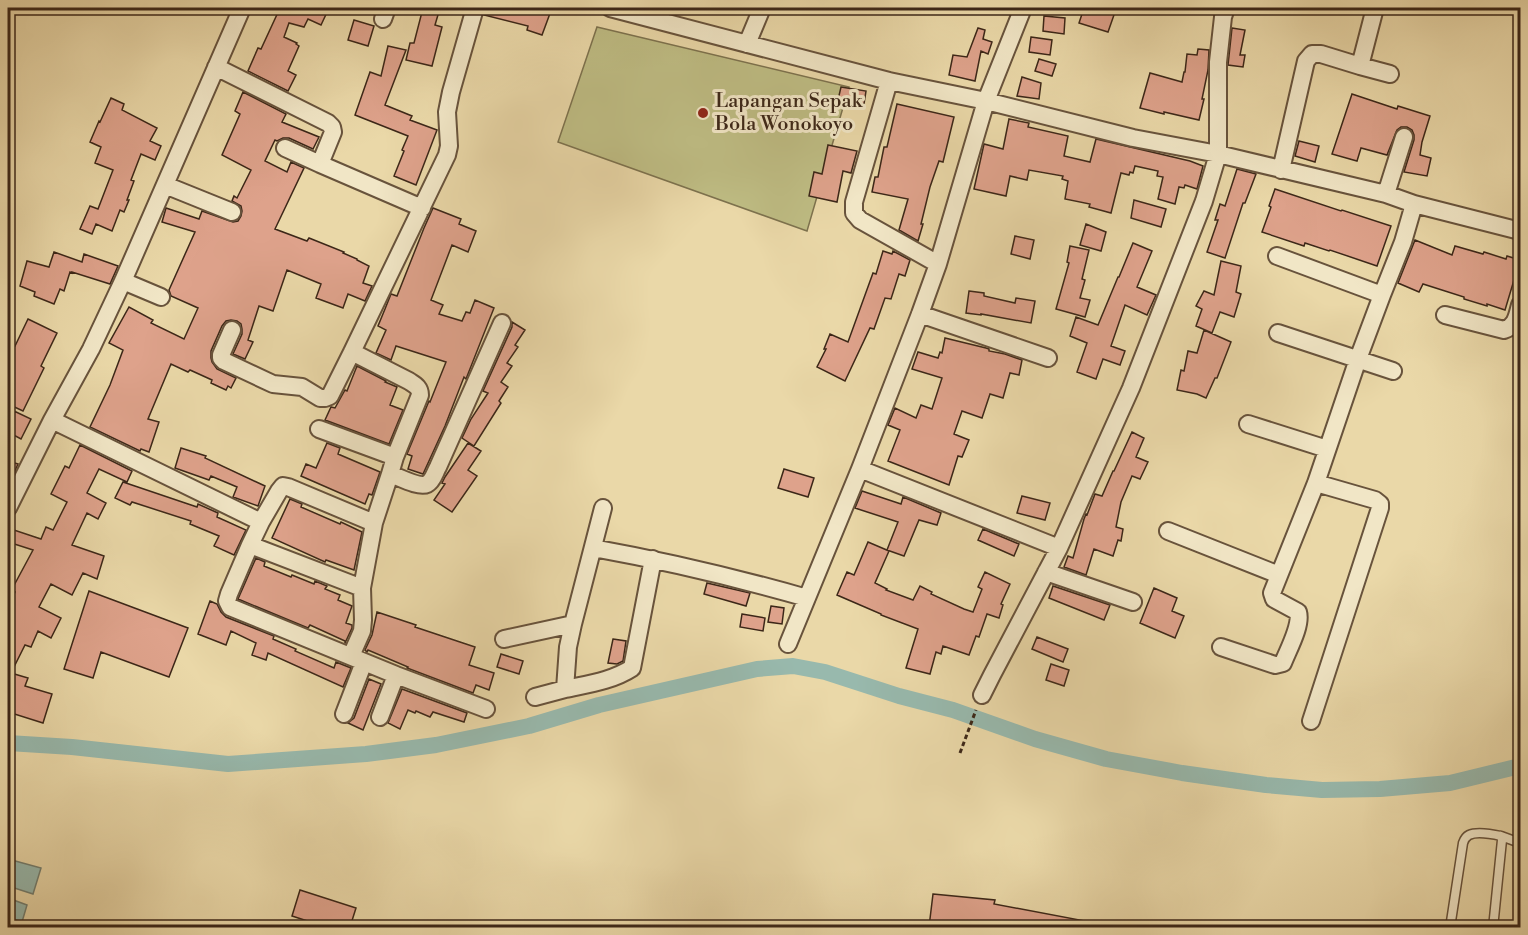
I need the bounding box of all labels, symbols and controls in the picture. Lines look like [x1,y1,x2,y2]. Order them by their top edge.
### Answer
place label: Lapangan Sepak Bola Wonokoyo [714,89,864,137]
marker: Lapangan Sepak Bola Wonokoyo [696,106,710,120]

